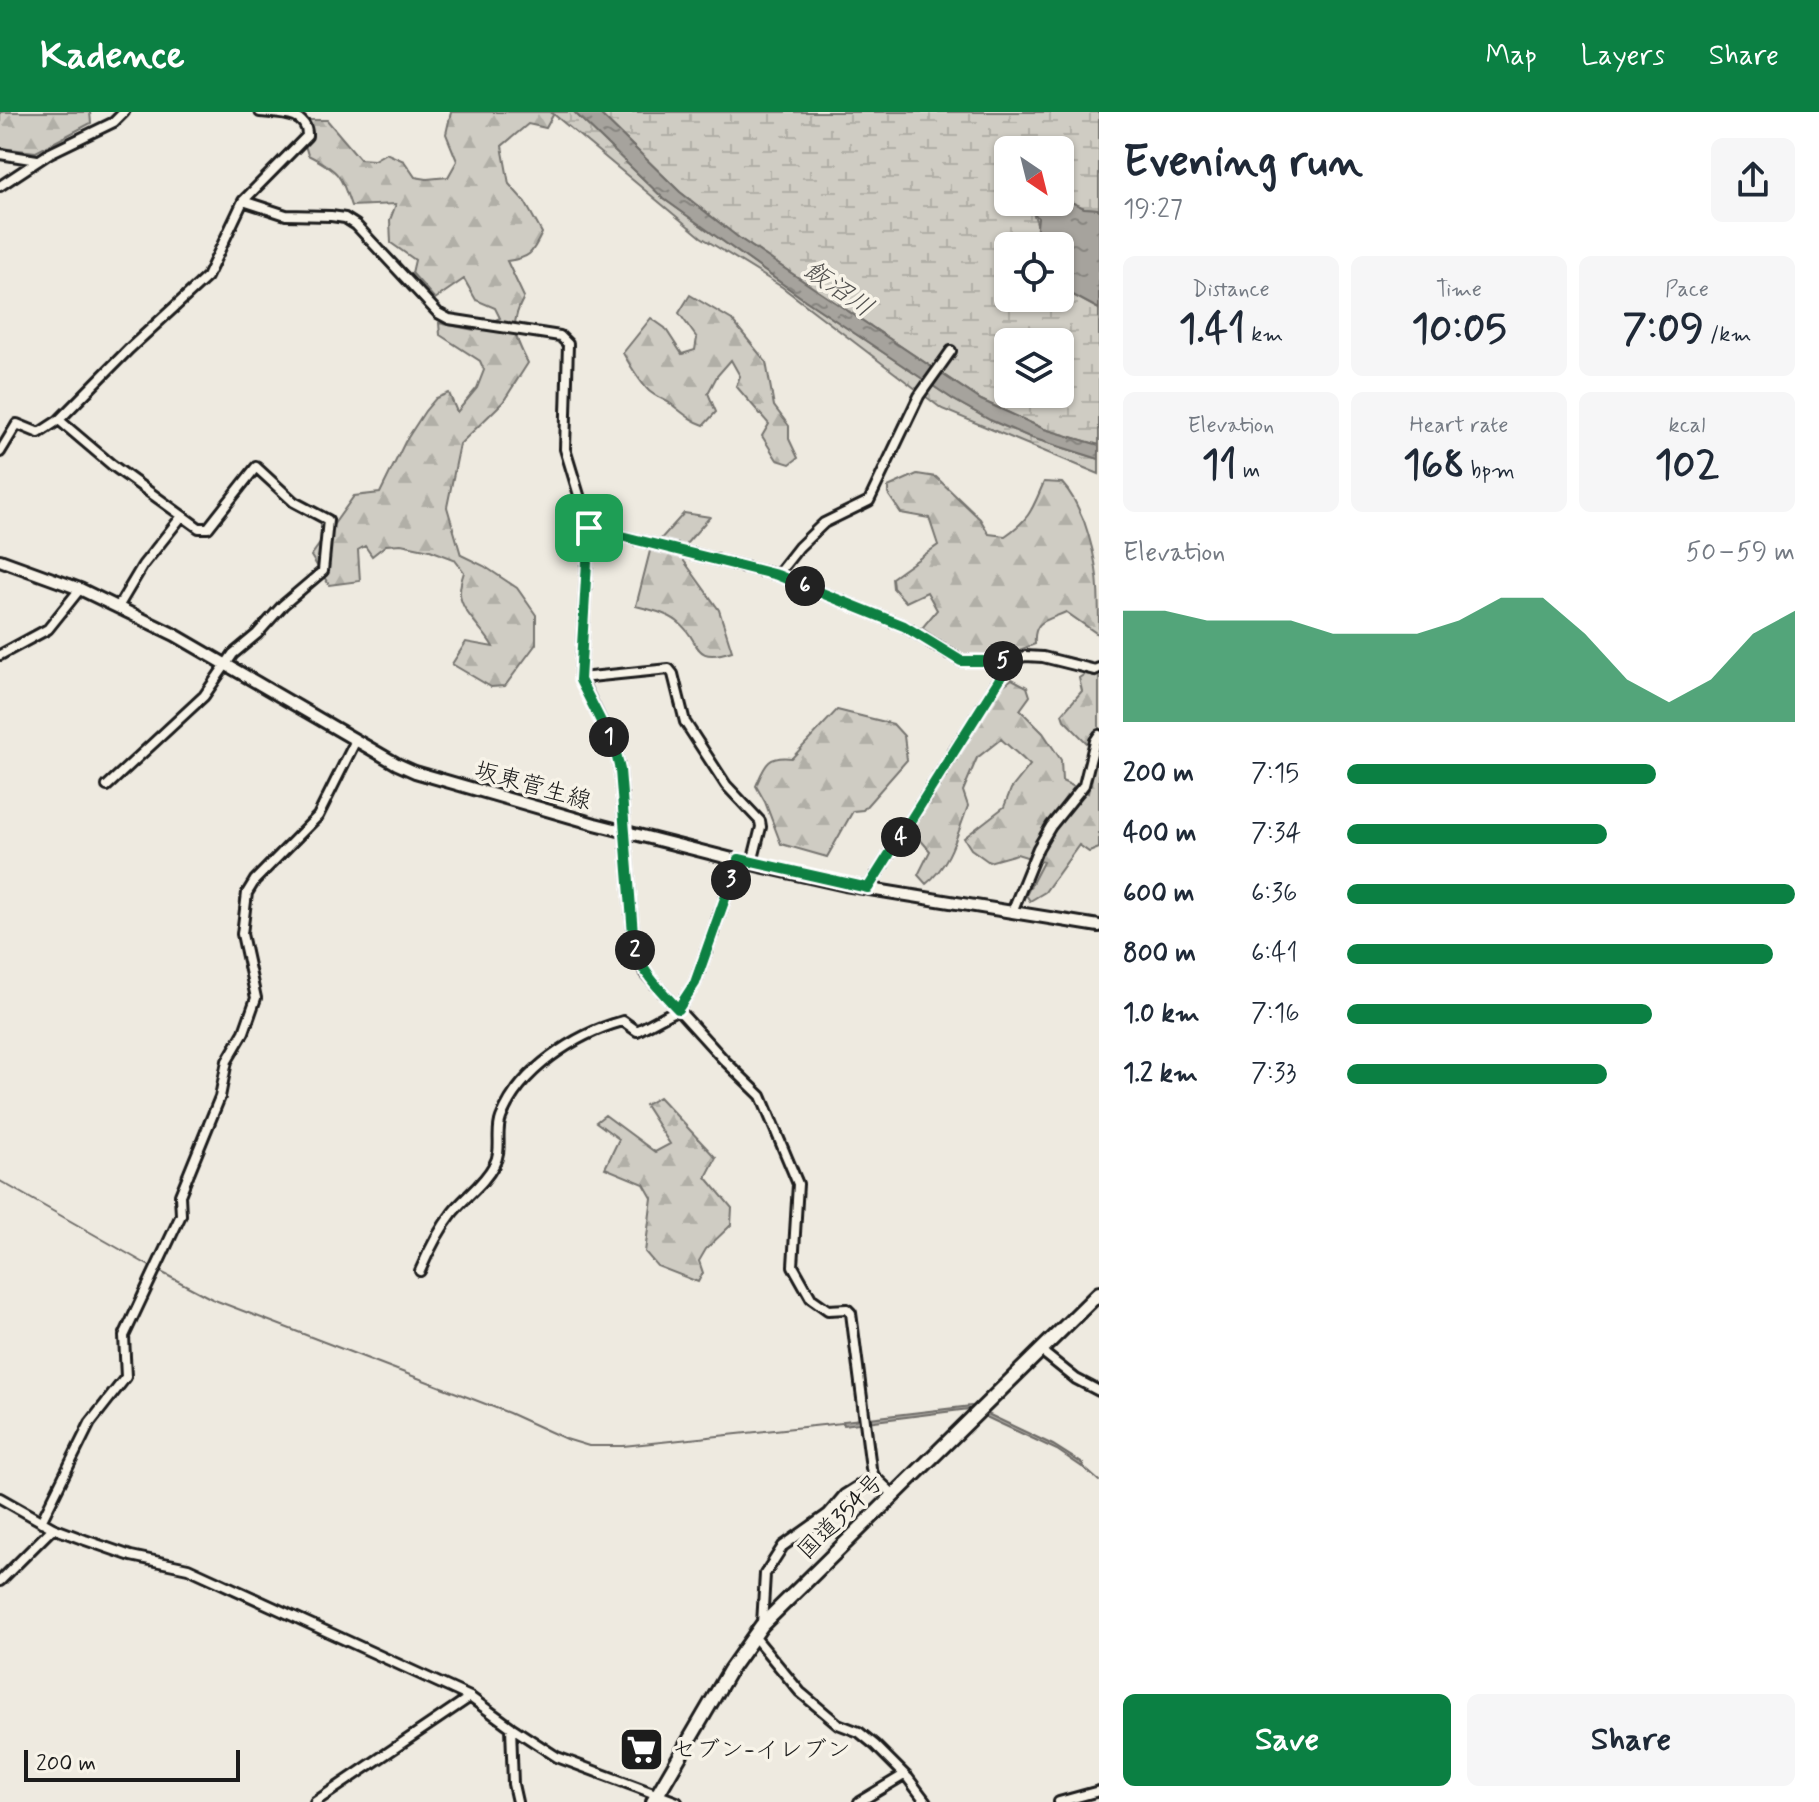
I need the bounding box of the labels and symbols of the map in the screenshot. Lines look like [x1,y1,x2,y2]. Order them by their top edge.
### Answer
north arrow [994,136,1074,216]
water label: 飯沼川 [796,253,880,326]
pin [555,494,623,562]
pin: 6 [785,566,825,606]
pin: 5 [983,641,1023,681]
pin: 1 [589,717,629,757]
street label: 坂東菅生線 [471,755,595,818]
pin: 4 [881,817,921,857]
pin: 3 [711,860,751,900]
pin: 2 [615,930,655,970]
street label: 国道354号 [791,1467,891,1567]
supermarket icon: セブン-イレブン [617,1725,665,1773]
place label: セブン-イレブン [672,1735,851,1766]
scale bar [24,1746,240,1782]

